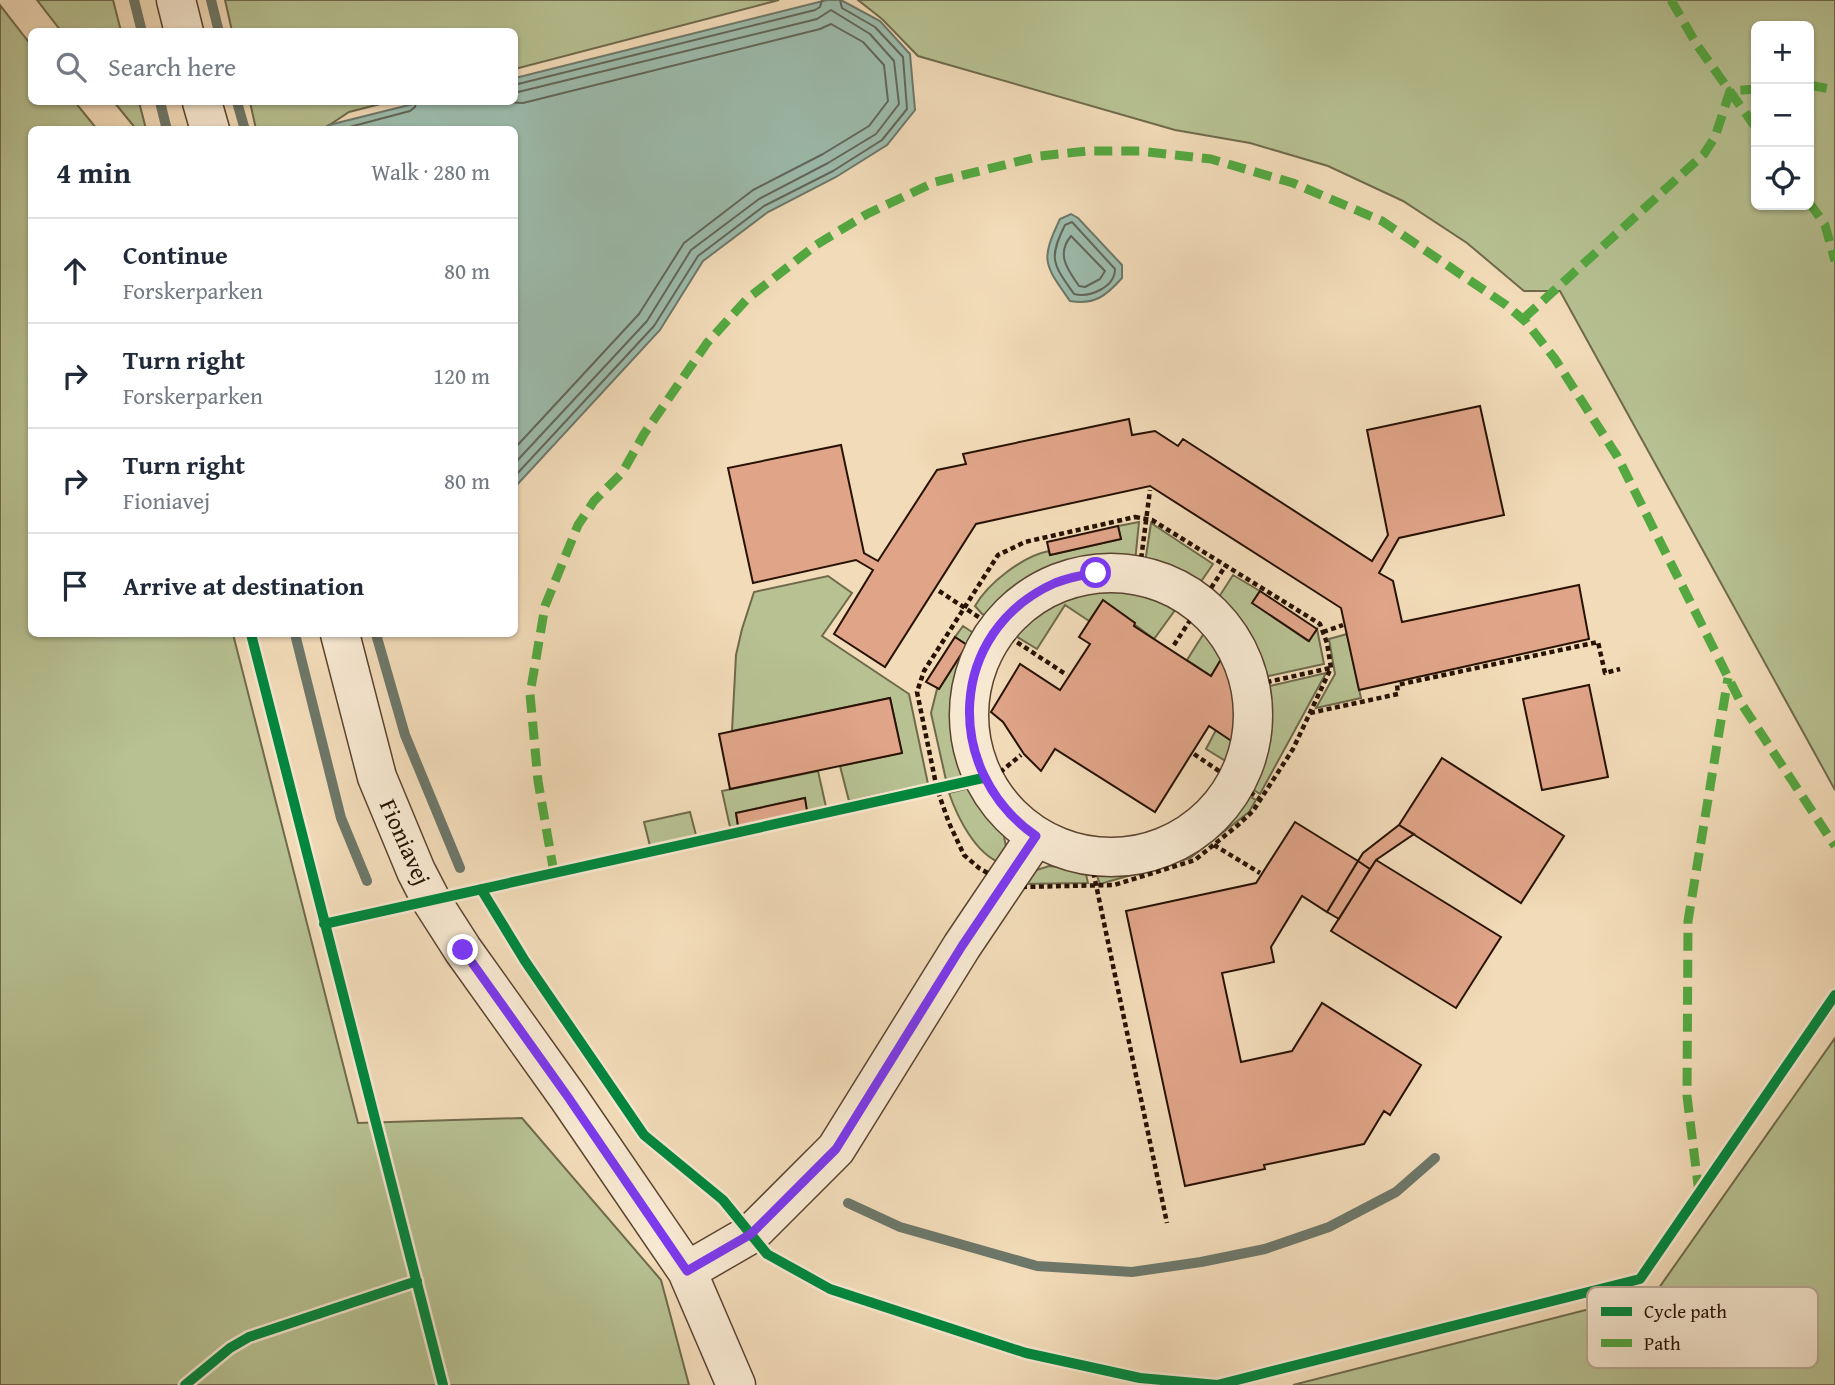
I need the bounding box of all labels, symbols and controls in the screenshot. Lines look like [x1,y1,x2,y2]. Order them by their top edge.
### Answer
map controls [1751,21,1814,210]
button: + [1751,21,1814,84]
search box [28,28,518,105]
text: Search here [108,47,236,86]
icon: search [52,48,90,86]
button: − [1751,84,1814,147]
button: locate [1751,147,1814,210]
text: 4 min [56,150,131,194]
text: Walk · 280 m [371,155,490,188]
text: Continue [123,235,228,274]
icon: ahead [56,252,94,290]
text: 80 m [444,254,490,287]
text: Forskerparken [123,274,263,307]
text: Turn right [123,340,245,379]
icon: right [56,357,94,395]
text: 120 m [433,359,490,392]
text: Forskerparken [123,379,263,412]
text: Turn right [123,445,245,484]
icon: right [56,462,94,500]
text: 80 m [444,464,490,497]
text: Fioniavej [123,484,210,517]
route start [1080,557,1111,588]
text: Arrive at destination [123,566,364,605]
icon: arrive [56,567,94,605]
street label: Fioniavej [371,793,440,890]
route end [447,934,478,965]
legend [1587,1287,1818,1368]
text: Cycle path [1644,1297,1727,1325]
text: Path [1644,1329,1681,1357]

